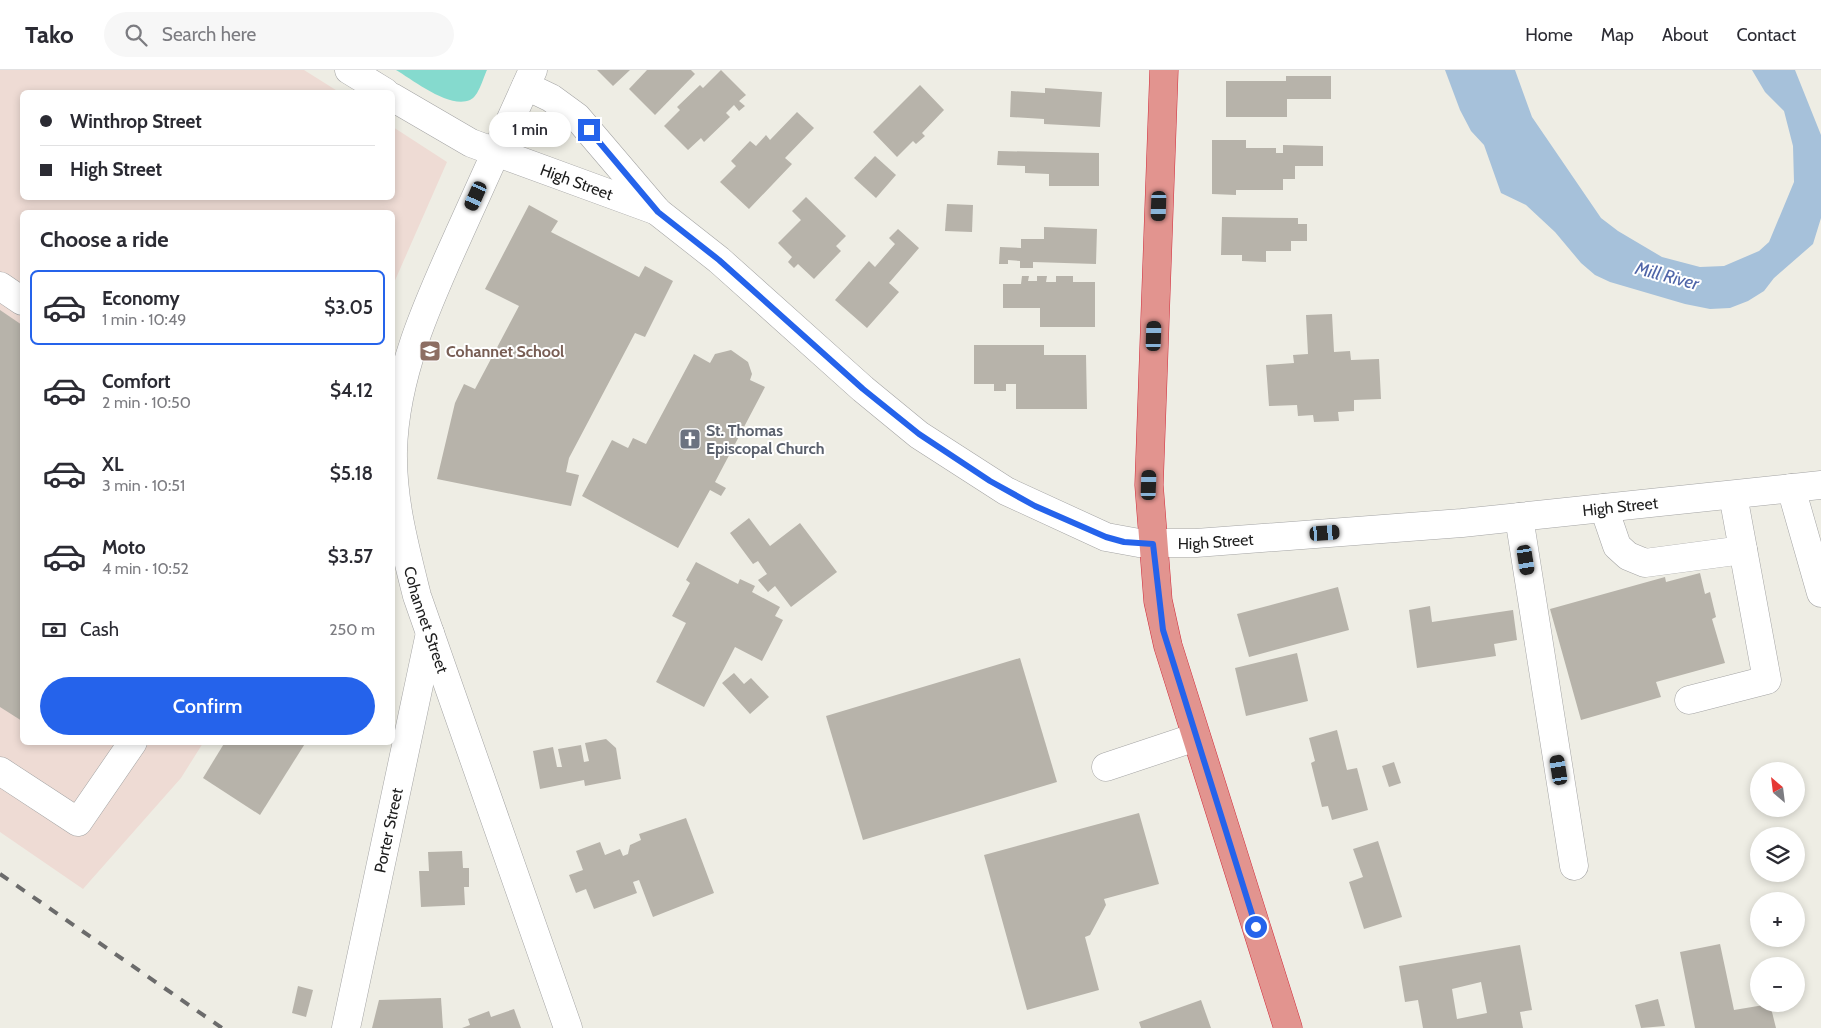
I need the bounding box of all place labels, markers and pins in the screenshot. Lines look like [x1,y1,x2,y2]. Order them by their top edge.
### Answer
school or university icon: Cohannet School [418,339,442,363]
place label: Cohannet School [446,342,564,361]
place label: St. Thomas Episcopal Church [706,421,825,458]
church icon: St. Thomas Episcopal Church [678,427,702,451]

